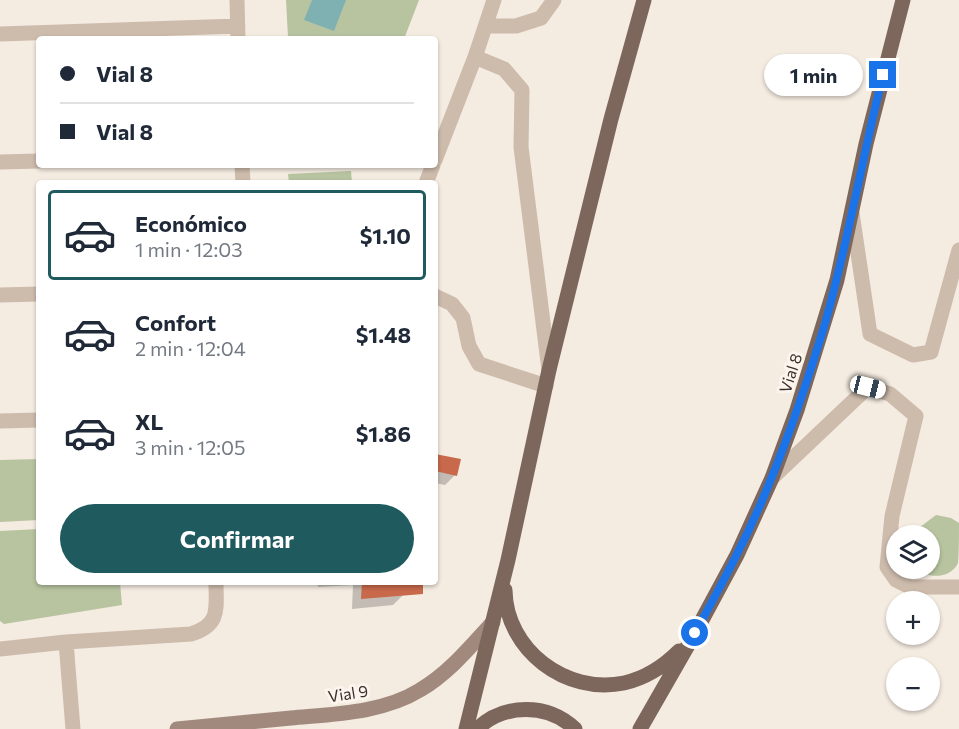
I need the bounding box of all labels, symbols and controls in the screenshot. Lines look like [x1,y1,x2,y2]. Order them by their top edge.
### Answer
callout: 1 min [763,54,862,96]
text: Vial 8 [96,60,153,87]
route end [869,61,896,88]
text: 1 min [790,63,837,87]
text: Vial 8 [96,118,153,145]
icon: car [63,208,117,262]
text: Económico [135,210,247,237]
text: $1.10 [360,222,411,249]
text: 1 min · 12:03 [135,237,243,261]
icon: car [63,307,117,361]
text: Confort [135,309,216,336]
text: $1.48 [356,321,411,348]
text: 2 min · 12:04 [135,336,246,360]
street label: Vial 8 [775,351,805,395]
car [848,374,888,400]
icon: car [63,406,117,460]
text: XL [135,408,163,435]
text: $1.86 [356,420,411,447]
text: 3 min · 12:05 [135,435,246,459]
button: Confirmar [60,504,414,573]
map controls [886,525,940,711]
button: layers [886,525,940,579]
button: + [886,591,940,645]
route start [681,619,708,646]
button: − [886,657,940,711]
street label: Vial 9 [327,680,369,706]

